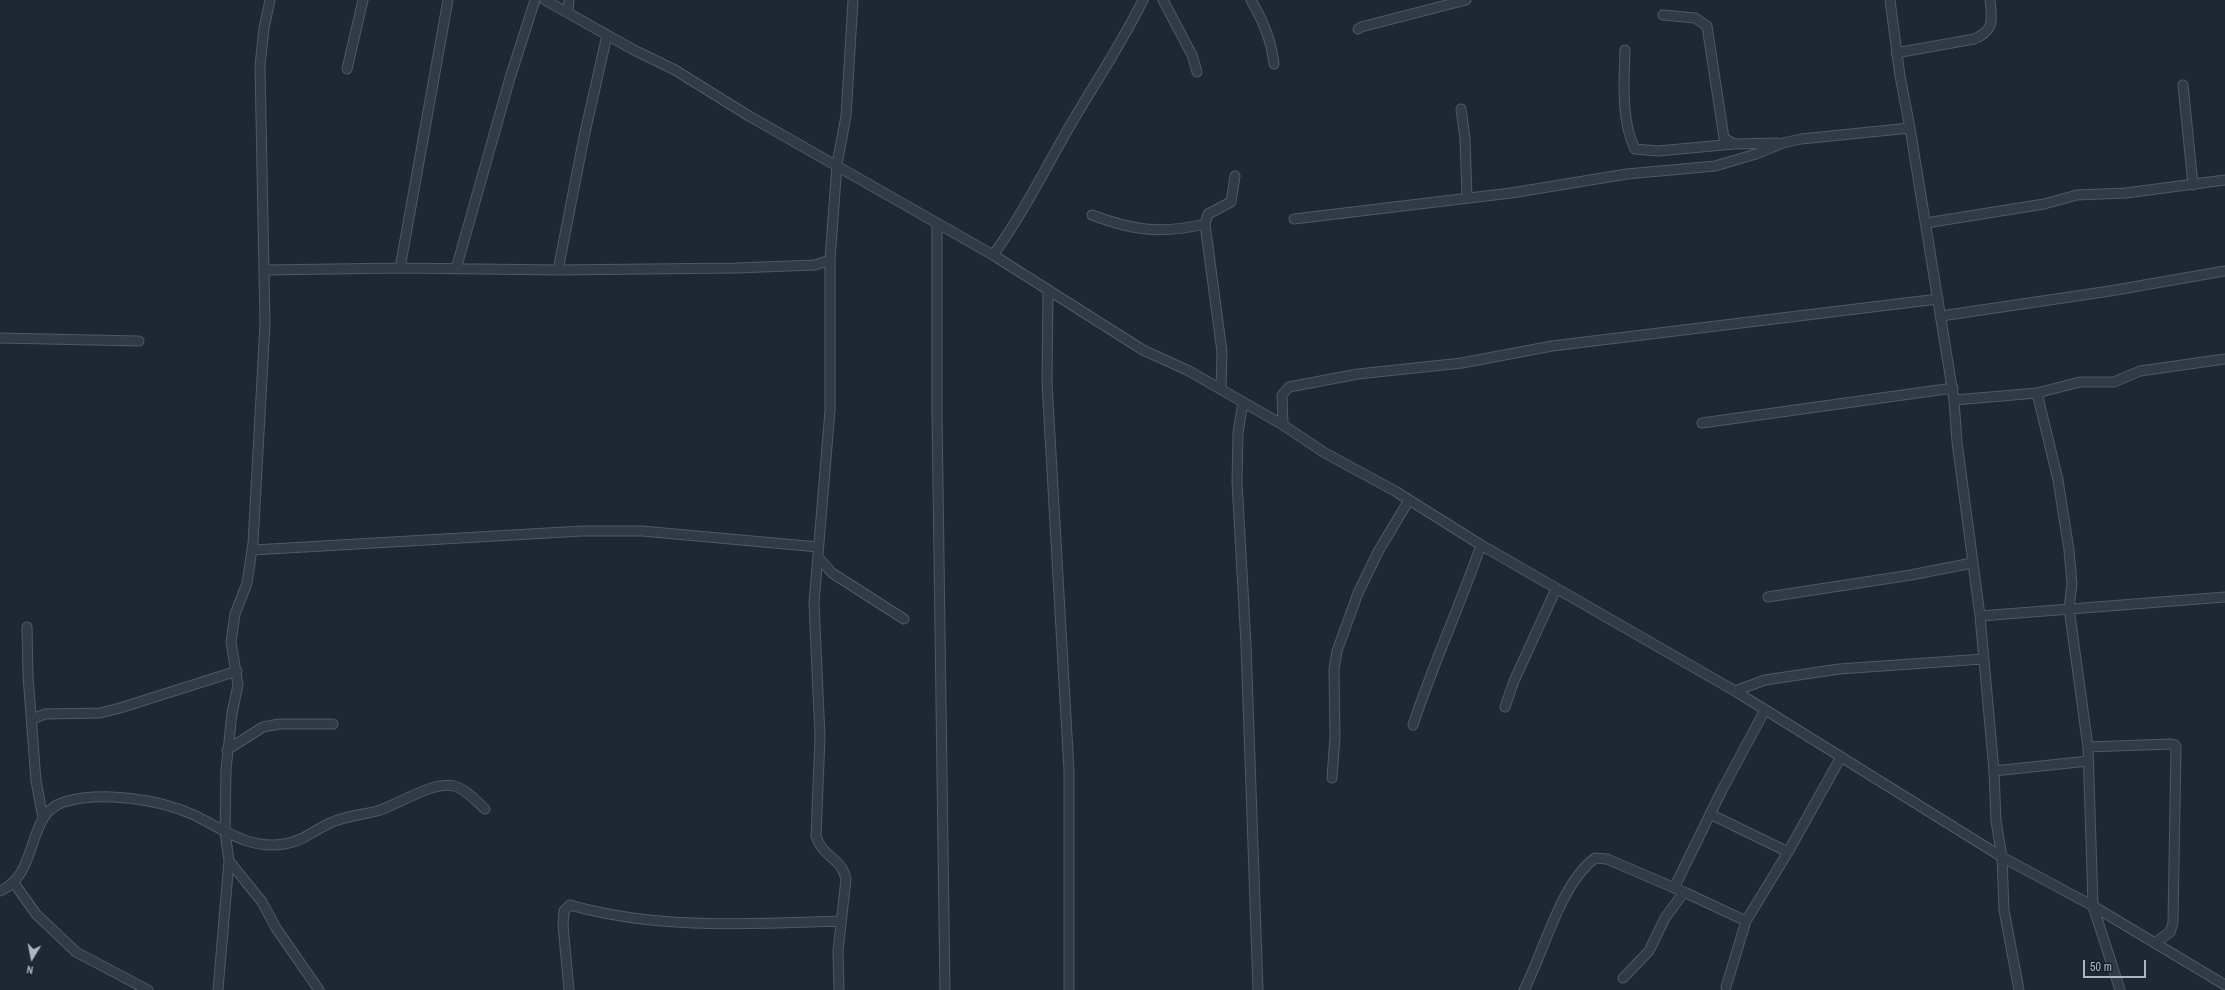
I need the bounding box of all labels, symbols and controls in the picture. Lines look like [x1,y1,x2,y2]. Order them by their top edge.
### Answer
north arrow [12,938,52,978]
scale bar [2085,952,2148,978]
text: 50 m [2090,959,2112,975]
text: N [26,962,34,977]

